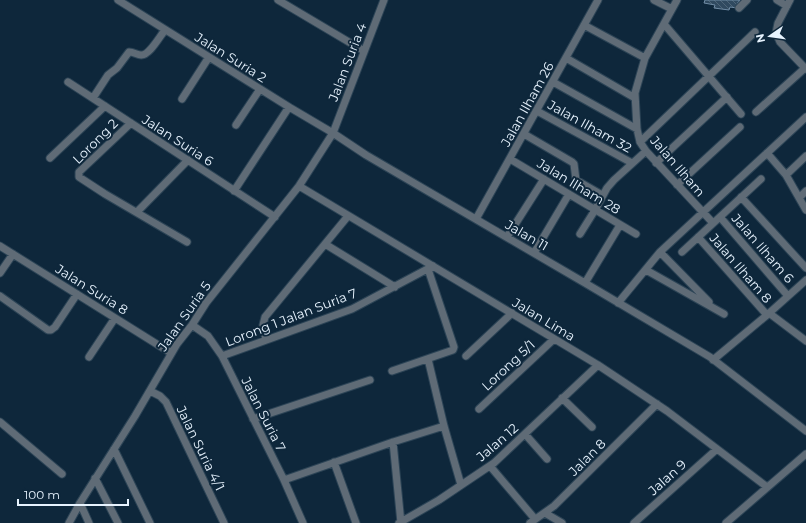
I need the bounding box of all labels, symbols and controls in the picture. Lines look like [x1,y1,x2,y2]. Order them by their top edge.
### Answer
north arrow [750,16,790,56]
street label: Jalan Suria 4 [324,20,369,104]
street label: Jalan Suria 2 [191,28,270,85]
text: N [752,32,768,44]
street label: Jalan Ilham 26 [497,59,557,150]
street label: Jalan Ilham 32 [544,96,635,156]
street label: Jalan Suria 6 [138,110,217,169]
street label: Lorong 2 [69,115,121,167]
street label: Jalan Ilham [647,132,709,200]
street label: Jalan Ilham 28 [534,154,624,217]
street label: Jalan Ilham 6 [728,209,797,286]
street label: Jalan 11 [502,216,551,254]
street label: Jalan Ilham 8 [706,229,776,306]
street label: Jalan Suria 8 [52,260,131,318]
street label: Jalan Suria 5 [154,278,214,355]
street label: Lorong 1 Jalan Suria 7 [223,284,359,350]
street label: Jalan Lima [509,294,578,344]
street label: Lorong 5/1 [478,336,538,394]
street label: Jalan Suria 7 [238,373,290,454]
street label: Jalan Suria 4/1 [173,402,228,493]
street label: Jalan 12 [472,420,521,465]
street label: Jalan 8 [564,435,609,480]
street label: Jalan 9 [644,456,689,499]
scale bar [18,481,128,507]
text: 100 m [24,487,60,502]

